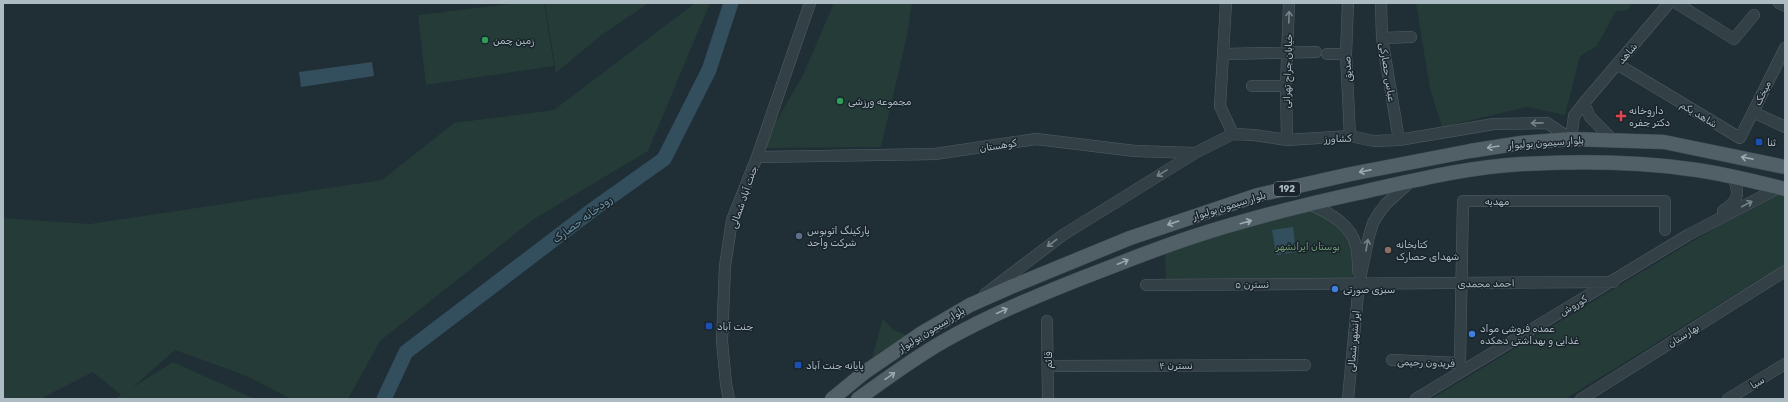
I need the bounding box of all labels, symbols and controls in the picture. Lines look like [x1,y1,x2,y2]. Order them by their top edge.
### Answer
one-way arrow [1285,11,1293,24]
street label: خیابان جراح تهرانی [1281,34,1296,109]
marker: زمین چمن [480,35,490,45]
place label: زمین چمن [493,35,534,47]
street label: شاهد [1615,41,1640,67]
street label: عباس حصارکی [1376,42,1398,103]
street label: صدیق [1341,56,1355,82]
street label: میخک [1752,79,1774,108]
marker: مجموعه ورزشی [835,96,845,106]
place label: مجموعه ورزشی [848,96,912,108]
street label: شاهد یکم [1678,99,1719,131]
place label: داروخانه دکتر جفره [1629,105,1671,129]
marker: داروخانه دکتر جفره [1616,111,1626,121]
one-way arrow [1531,119,1544,127]
street label: کشاورز [1323,133,1352,145]
street label: بلوار سیمون بولیوار [1507,134,1584,152]
street label: کوهستان [979,137,1018,155]
marker: ثنا [1754,137,1764,147]
place label: ثنا [1767,137,1776,149]
one-way arrow [1487,143,1500,151]
one-way arrow [1741,154,1754,162]
street label: جنت آباد شمالی [728,164,760,230]
one-way arrow [1359,167,1372,175]
one-way arrow [1156,170,1168,178]
road number: 192 [1274,182,1300,196]
street label: بلوار سیمون بولیوار [1190,189,1267,223]
water label: رودخانه حصارک [550,193,616,247]
street label: مهدیه [1485,196,1510,208]
one-way arrow [1741,199,1753,207]
one-way arrow [1239,218,1252,225]
one-way arrow [1166,220,1179,227]
place label: پارکینگ اتوبوس شرکت واحد [807,225,870,249]
marker: پارکینگ اتوبوس شرکت واحد [794,231,804,241]
one-way arrow [1047,239,1058,248]
one-way arrow [1363,239,1371,252]
place label: کتابخانه شهدای حصارک [1396,239,1459,263]
park label: بوستان ایرانشهر [1275,241,1340,253]
marker: کتابخانه شهدای حصارک [1383,245,1393,255]
one-way arrow [1116,258,1128,266]
street label: احمد محمدی [1457,278,1515,290]
street label: نسترن ۵ [1235,279,1269,291]
marker: سبزی صورتی [1330,284,1340,294]
place label: سبزی صورتی [1343,284,1395,296]
street label: کوروش [1558,293,1590,319]
street label: بلوار سیمون بولیوار [895,305,967,356]
one-way arrow [996,307,1008,314]
street label: ایرانشهر شمالی [1345,310,1363,372]
marker: جنت آباد [704,321,714,331]
place label: جنت آباد [717,321,753,333]
street label: بهارستان [1666,322,1702,350]
place label: عمده فروشی مواد غذایی و بهداشتی دهکده [1480,323,1580,347]
marker: عمده فروشی مواد غذایی و بهداشتی دهکده [1467,329,1477,339]
street label: قائم [1043,351,1055,369]
street label: فریدون رحیمی [1397,356,1455,370]
marker: پایانه جنت آباد [793,360,803,370]
place label: پایانه جنت آباد [806,360,864,373]
street label: نسترن ۴ [1159,360,1193,372]
one-way arrow [884,372,895,380]
street label: سبا [1748,374,1767,392]

